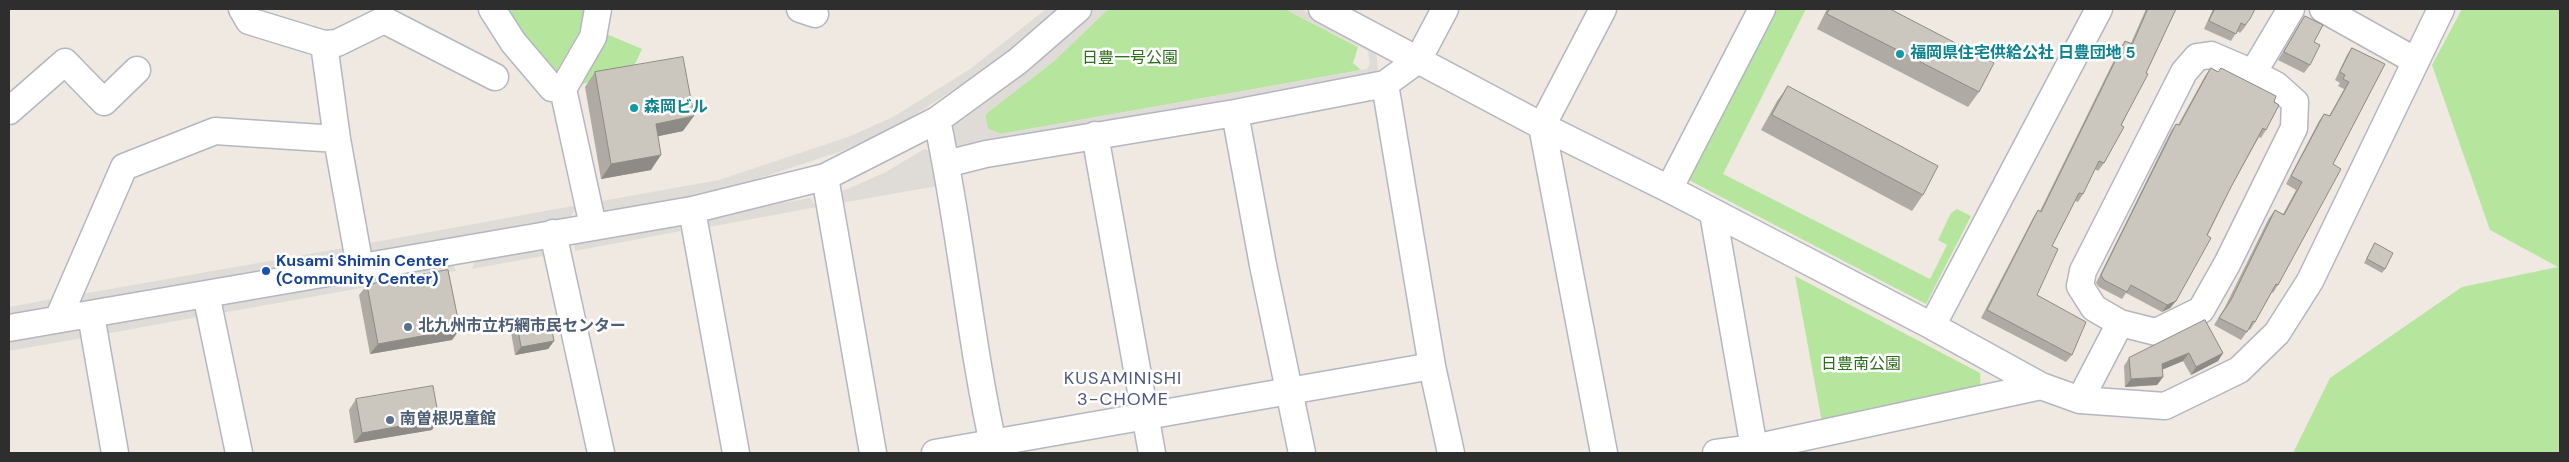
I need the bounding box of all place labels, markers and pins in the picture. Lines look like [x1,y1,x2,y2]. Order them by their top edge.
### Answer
place label: 福岡県住宅供給公社 日豊団地 5 [1910,44,2135,64]
marker: 福岡県住宅供給公社 日豊団地 5 [1894,48,1906,60]
place label: 森岡ビル [644,98,708,118]
marker: 森岡ビル [628,102,640,114]
place label: Kusami Shimin Center (Community Center) [276,252,448,290]
marker: Kusami Shimin Center (Community Center) [260,265,272,277]
place label: 北九州市立朽網市民センター [418,317,626,337]
marker: 北九州市立朽網市民センター [402,321,414,333]
place label: 南曽根児童館 [400,410,496,430]
marker: 南曽根児童館 [384,414,396,426]

